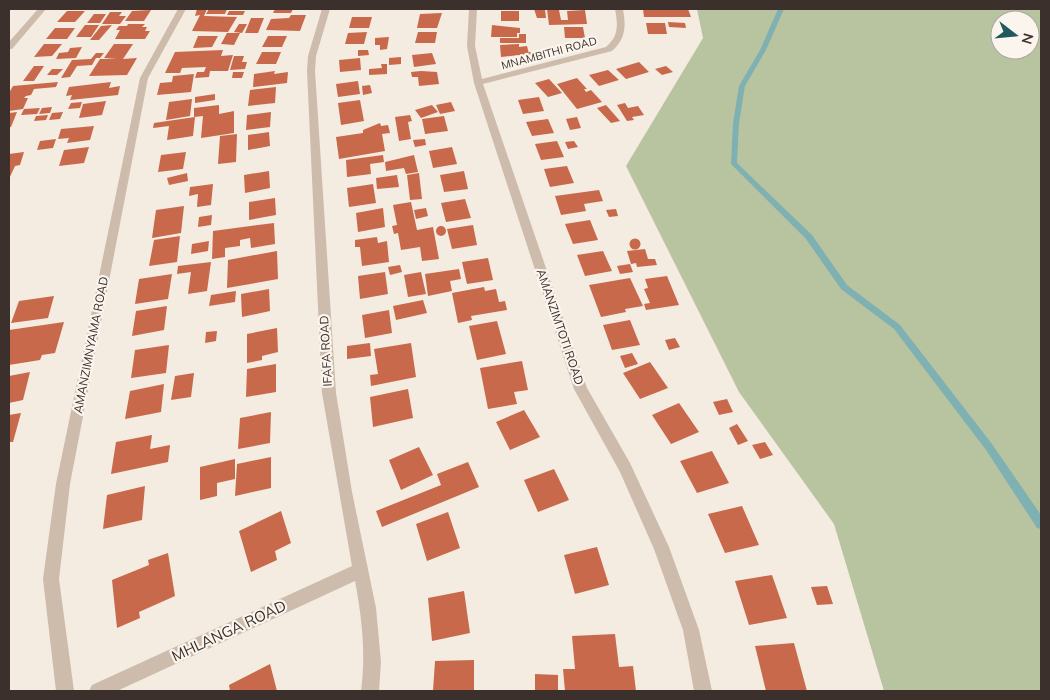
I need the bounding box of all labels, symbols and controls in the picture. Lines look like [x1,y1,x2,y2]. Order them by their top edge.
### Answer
north arrow [990,10,1040,60]
text: N [1017,31,1038,46]
street label: MNAMBITHI ROAD [500,33,598,73]
street label: AMANZIMTOTI ROAD [534,267,587,387]
street label: AMANZIMNYAMA ROAD [70,275,111,415]
street label: IFAFA ROAD [316,315,335,387]
street label: MHLANGA ROAD [168,596,289,665]

